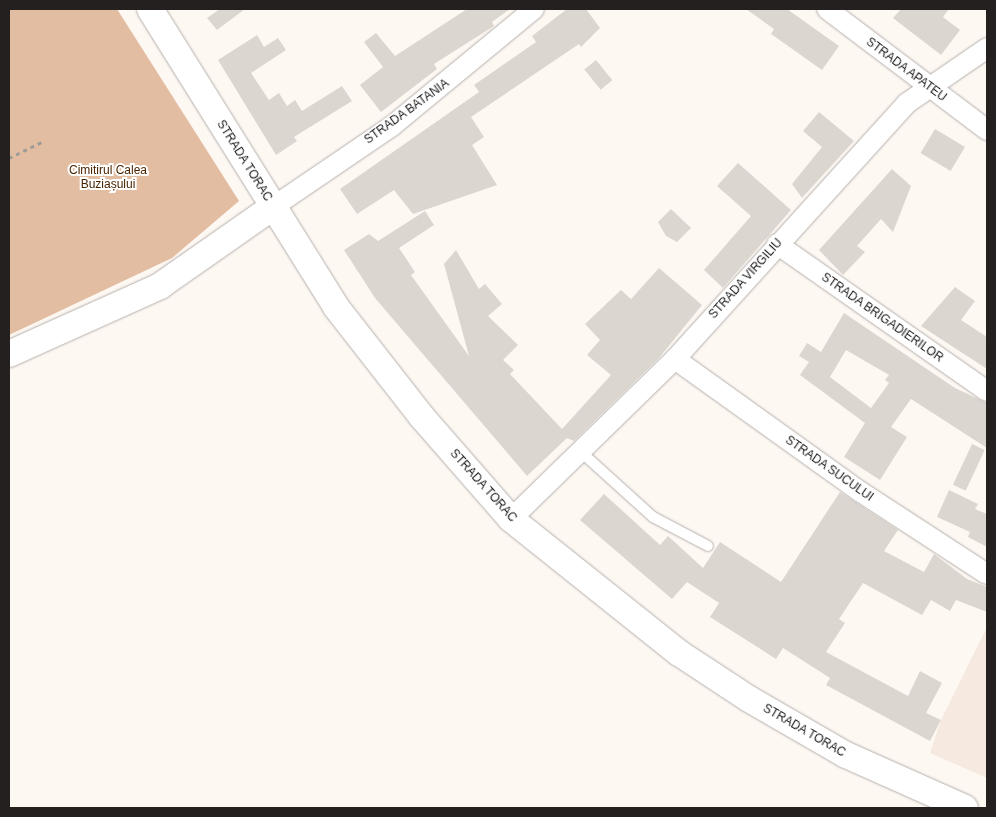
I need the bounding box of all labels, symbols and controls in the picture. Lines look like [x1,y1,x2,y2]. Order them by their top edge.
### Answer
street label: STRADA APATEU [862,35,950,105]
street label: STRADA BATANIA [362,76,452,148]
street label: STRADA TORAC [213,117,275,205]
park label: Cimitirul Calea Buziașului [69,164,147,192]
street label: STRADA VIRGILIU [706,236,786,322]
street label: STRADA BRIGADIERILOR [818,270,946,366]
street label: STRADA SUCULUI [782,433,876,505]
street label: STRADA TORAC [446,446,520,526]
street label: STRADA TORAC [760,701,848,761]

